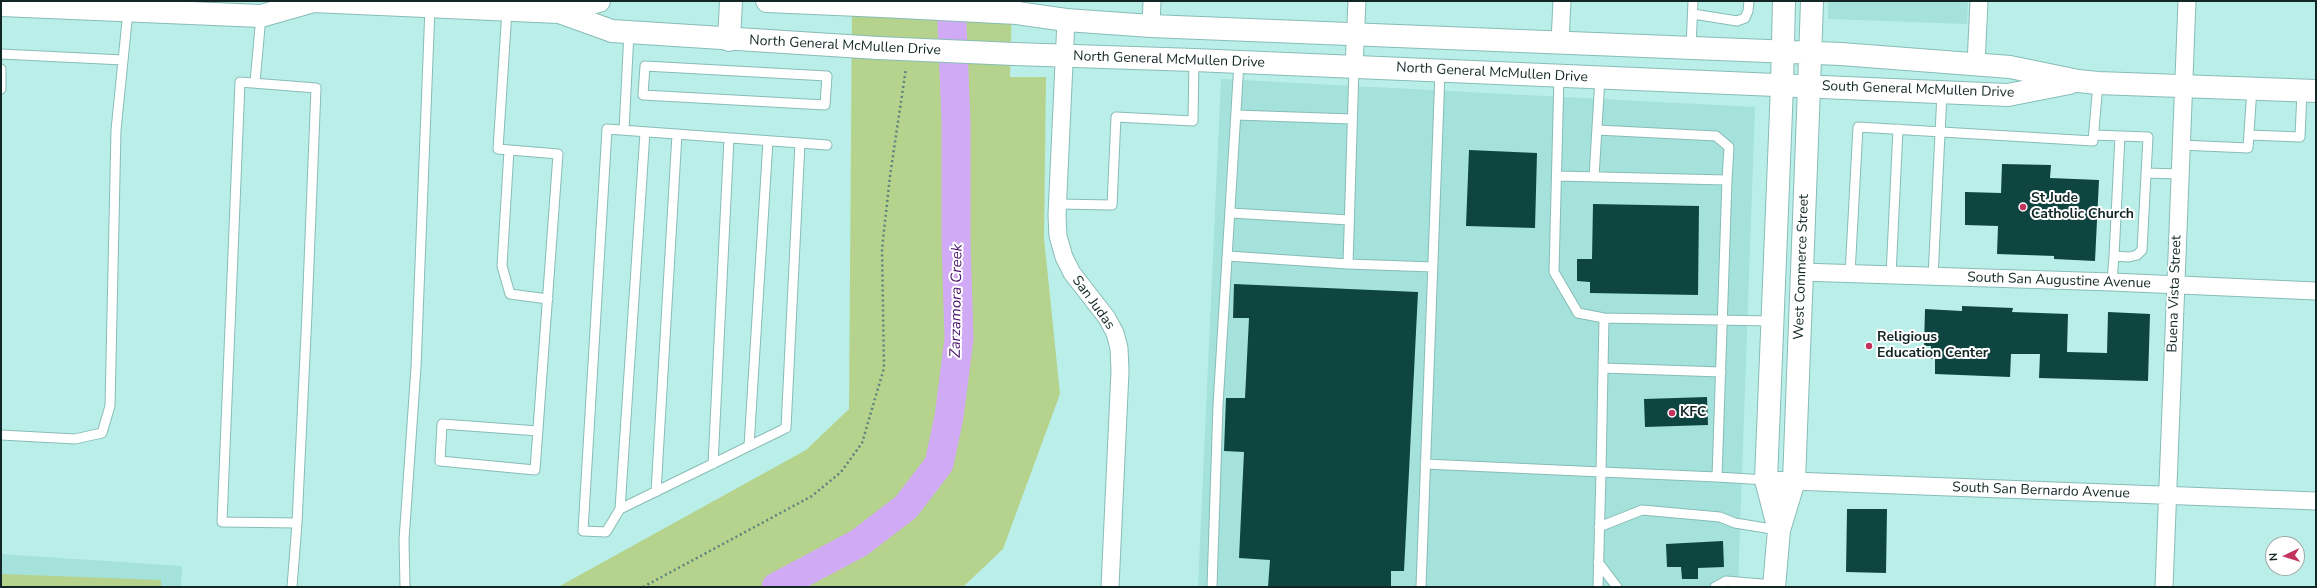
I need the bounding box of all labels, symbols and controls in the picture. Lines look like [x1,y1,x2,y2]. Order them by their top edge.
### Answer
street label: North General McMullen Drive [749,33,941,59]
street label: North General McMullen Drive [1073,48,1265,72]
street label: North General McMullen Drive [1396,60,1588,86]
street label: South General McMullen Drive [1822,78,2014,102]
place label: St Jude Catholic Church [2031,191,2134,224]
street label: West Commerce Street [1791,194,1813,340]
marker: St Jude Catholic Church [2018,202,2028,212]
street label: Buena Vista Street [2165,235,2185,353]
water label: Zarzamora Creek [947,244,967,358]
street label: South San Augustine Avenue [1967,269,2151,293]
street label: San Judas [1068,273,1118,333]
place label: Religious Education Center [1877,330,1988,362]
marker: Religious Education Center [1864,341,1874,351]
place label: KFC [1680,405,1706,421]
marker: KFC [1667,408,1677,418]
street label: South San Bernardo Avenue [1952,480,2130,502]
north arrow [2265,536,2305,576]
text: N [2266,552,2281,561]

